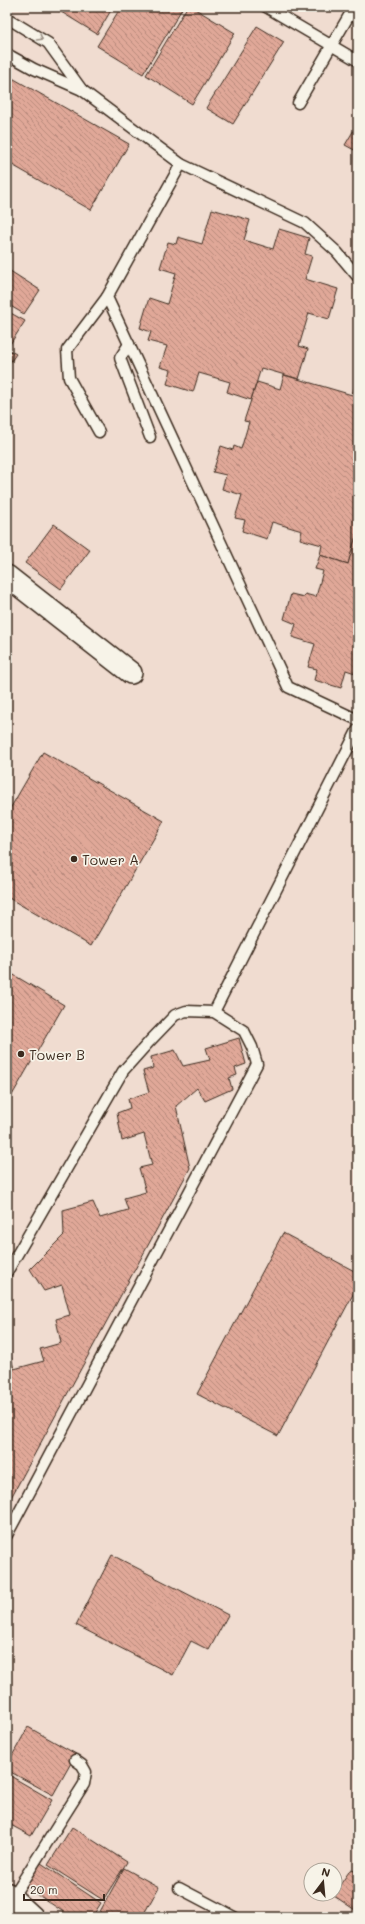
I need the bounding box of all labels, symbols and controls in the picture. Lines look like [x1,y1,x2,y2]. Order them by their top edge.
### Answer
one-way arrow [36,33,43,41]
place label: Tower A [82,850,139,869]
marker: Tower A [69,854,79,864]
place label: Tower B [29,1045,85,1064]
marker: Tower B [16,1049,26,1059]
north arrow [303,1862,343,1902]
text: N [320,1864,332,1880]
scale bar [24,1876,104,1902]
text: 20 m [30,1881,58,1897]

